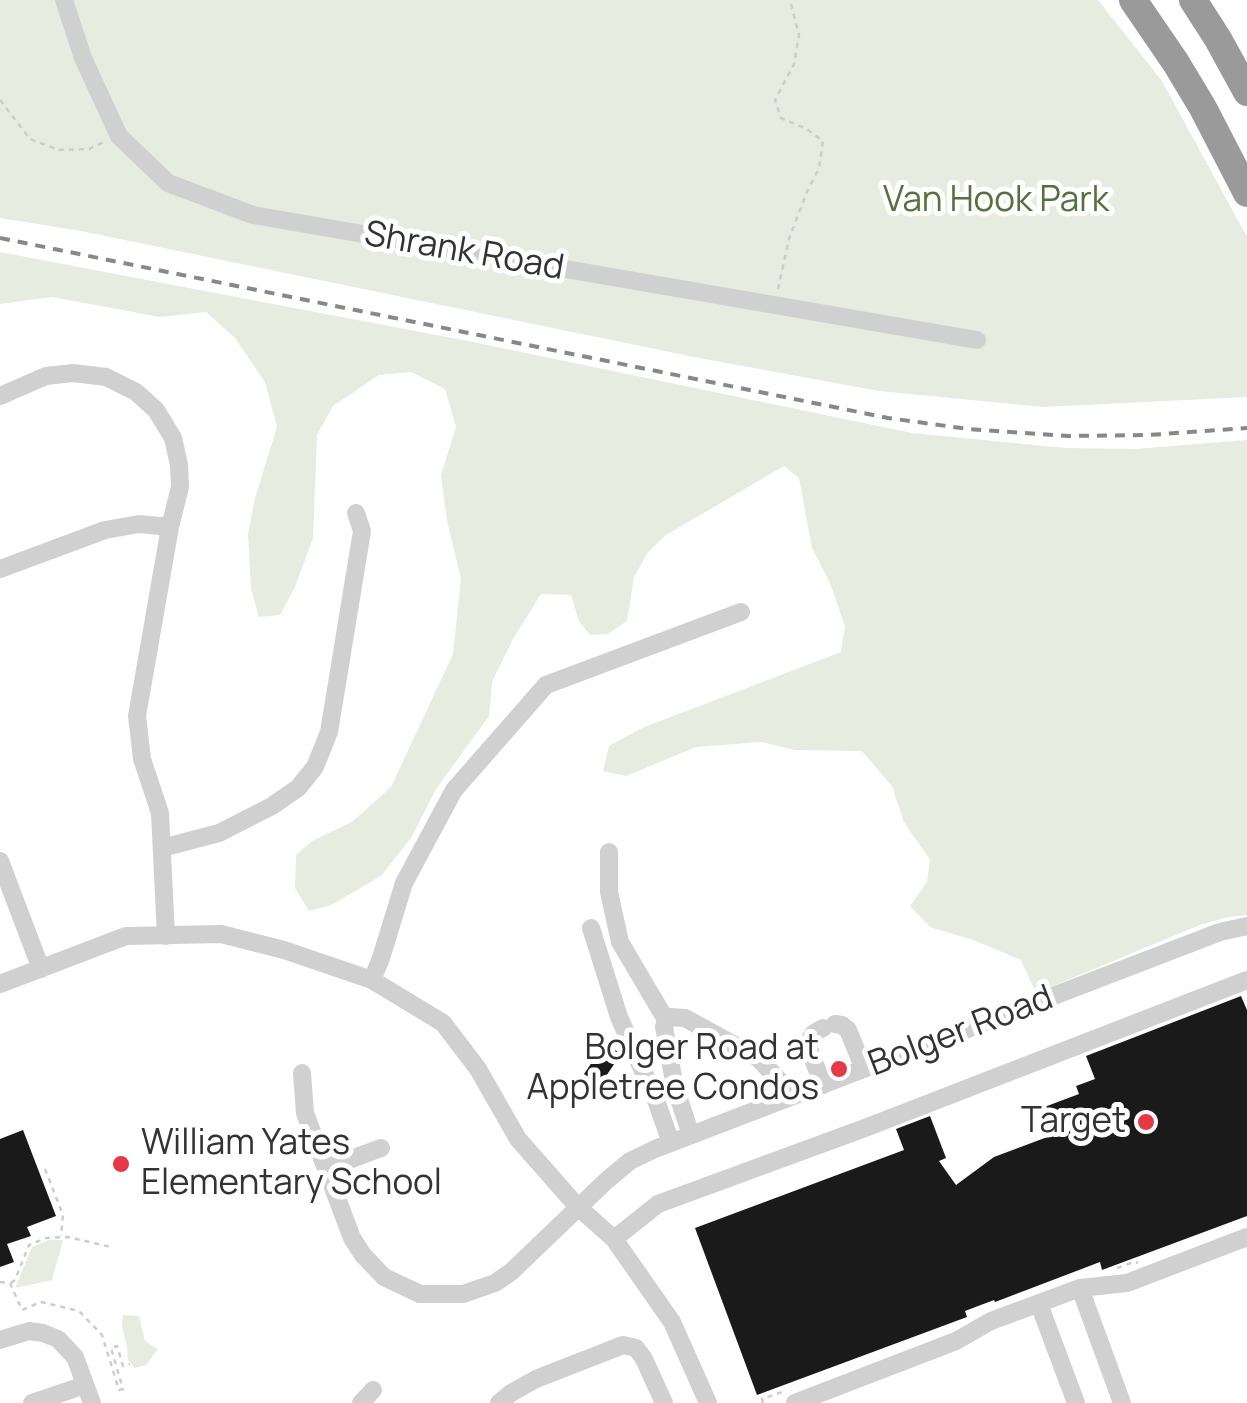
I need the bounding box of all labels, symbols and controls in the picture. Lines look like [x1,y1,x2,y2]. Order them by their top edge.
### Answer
park label: Van Hook Park [883,180,1109,222]
street label: Shrank Road [361,214,567,290]
street label: Bolger Road [863,978,1059,1086]
place label: Bolger Road at Appletree Condos [526,1028,819,1110]
marker: Bolger Road at Appletree Condos [828,1058,850,1080]
place label: Target [1021,1101,1126,1143]
marker: Target [1135,1111,1157,1133]
place label: William Yates Elementary School [141,1123,442,1205]
marker: William Yates Elementary School [110,1153,132,1175]

